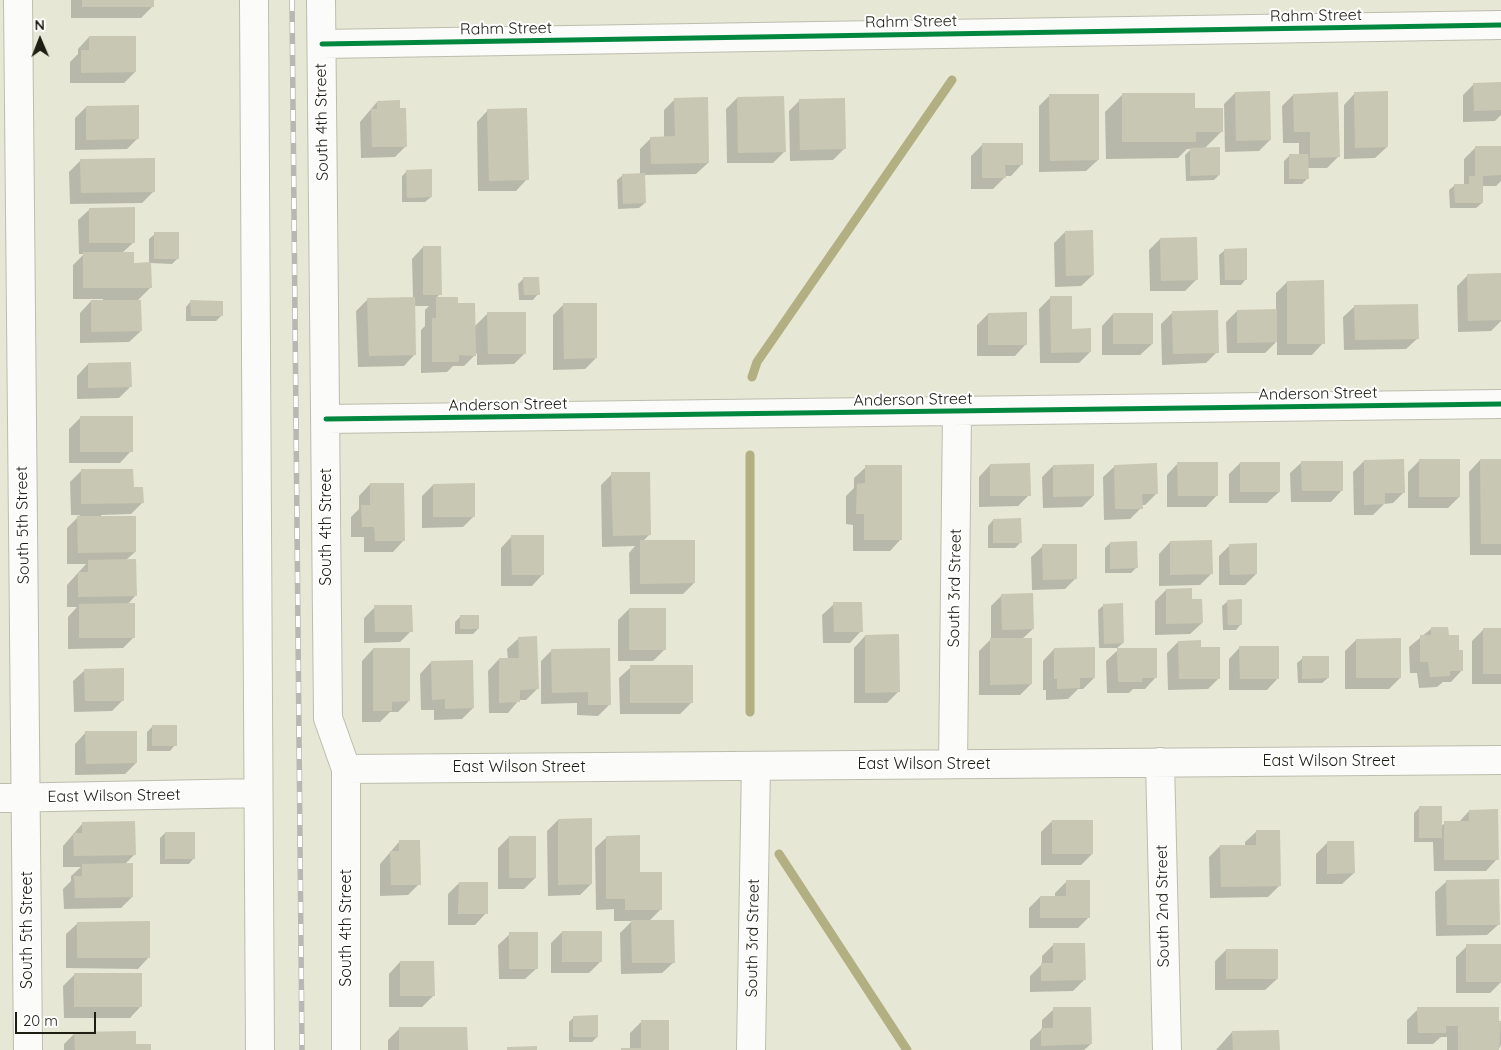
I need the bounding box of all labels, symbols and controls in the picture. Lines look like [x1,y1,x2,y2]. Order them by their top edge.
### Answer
street label: Rahm Street [1270,6,1362,26]
street label: Rahm Street [865,12,957,32]
north arrow [15,15,65,65]
text: N [34,16,45,34]
street label: Rahm Street [460,19,552,39]
street label: South 4th Street [311,63,333,181]
street label: Anderson Street [1258,383,1378,405]
street label: Anderson Street [853,389,973,411]
street label: Anderson Street [448,394,568,416]
street label: South 5th Street [12,466,34,584]
street label: South 4th Street [316,468,336,586]
street label: South 3rd Street [944,529,966,647]
street label: East Wilson Street [1262,751,1396,771]
street label: East Wilson Street [857,754,991,774]
street label: East Wilson Street [452,757,586,777]
street label: East Wilson Street [47,785,181,807]
street label: South 2nd Street [1152,845,1174,967]
street label: South 4th Street [336,869,356,987]
street label: South 5th Street [17,871,37,989]
street label: South 3rd Street [742,879,764,997]
scale bar [18,1002,99,1034]
text: 20 m [23,1011,58,1030]

